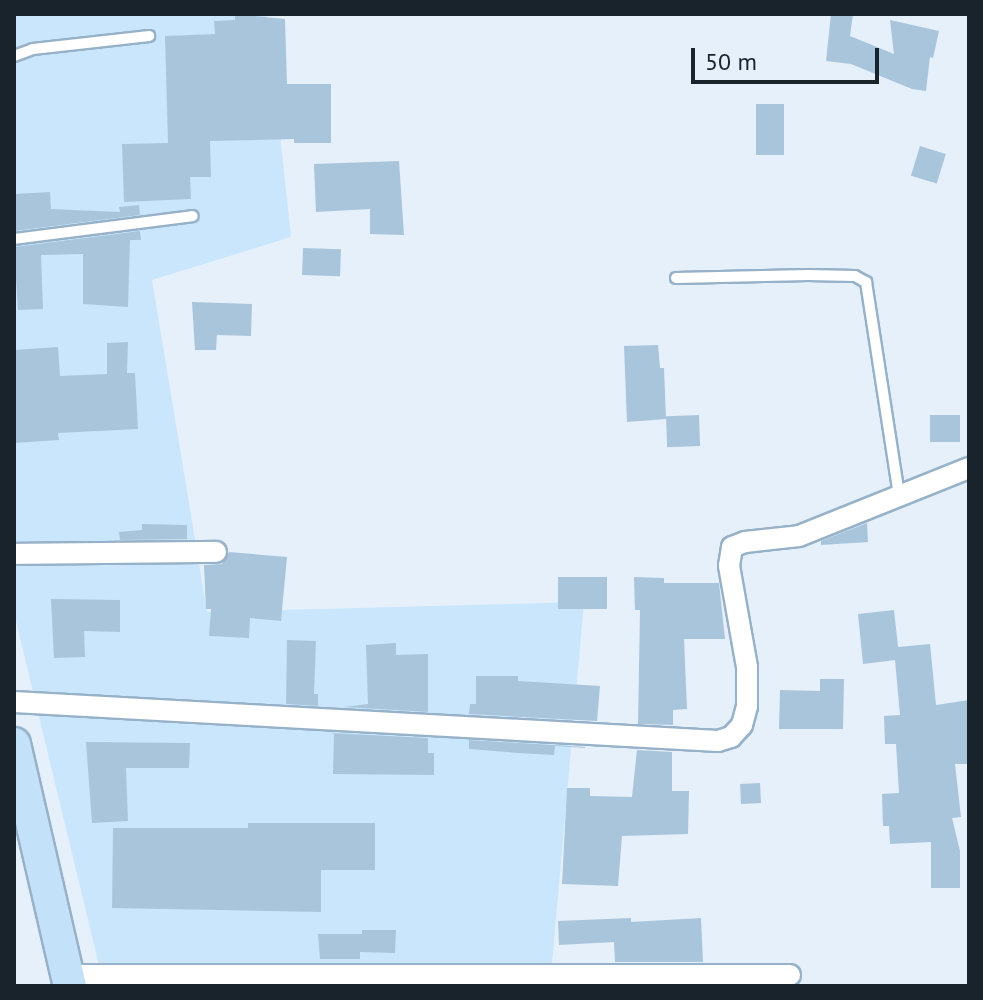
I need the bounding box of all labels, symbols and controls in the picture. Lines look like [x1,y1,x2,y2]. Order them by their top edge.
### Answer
scale bar [695,32,883,82]
text: 50 m [705,46,757,77]

